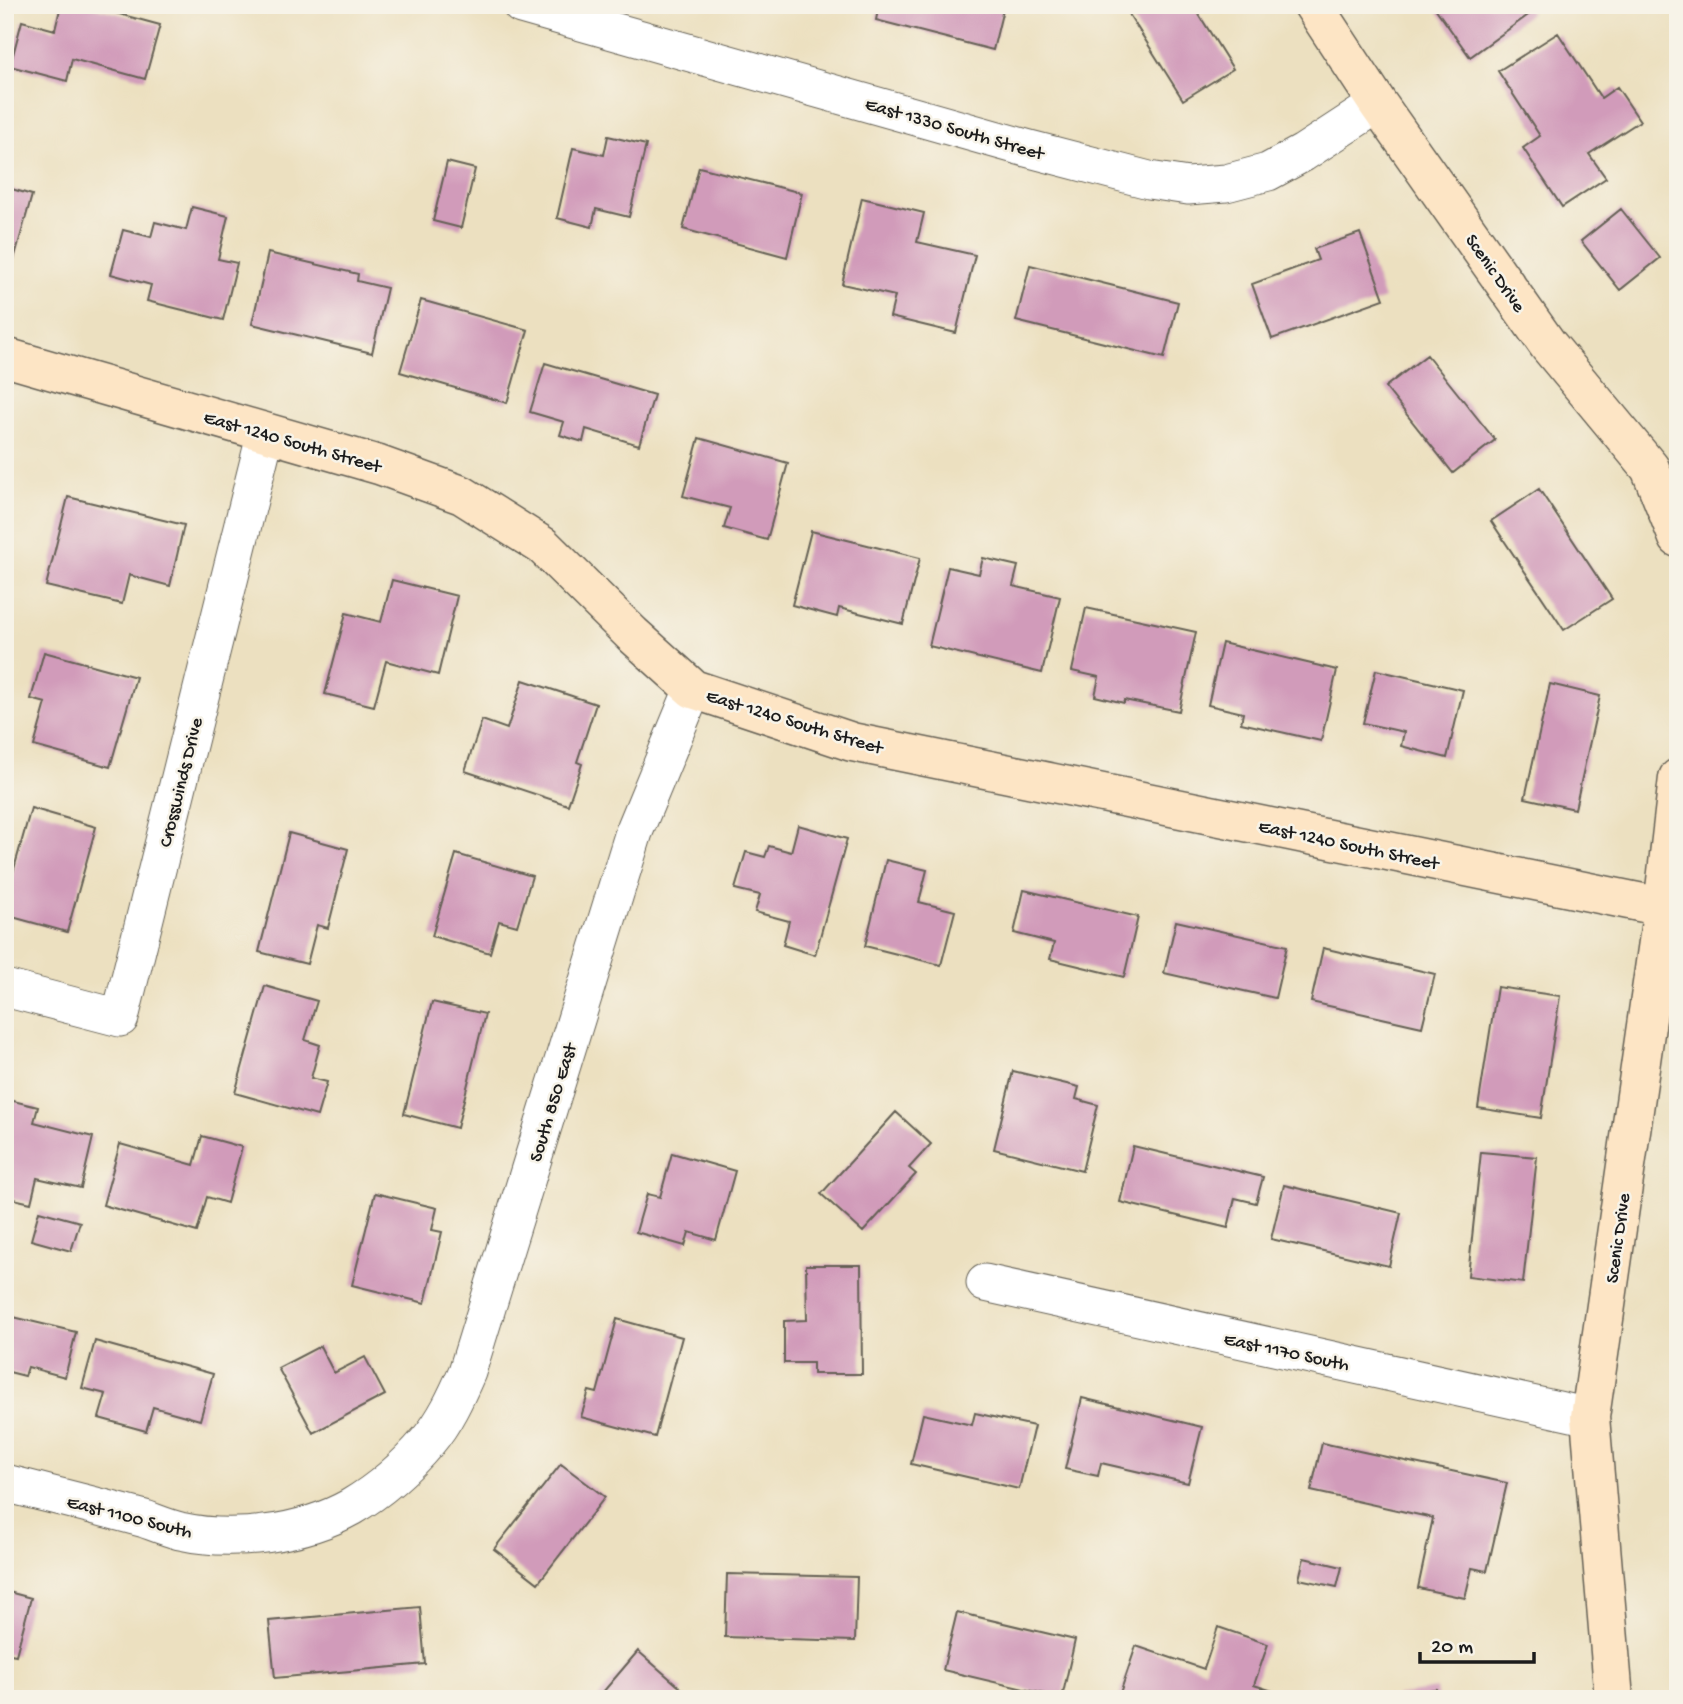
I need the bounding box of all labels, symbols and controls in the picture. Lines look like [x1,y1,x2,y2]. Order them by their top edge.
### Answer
street label: East 1330 South Street [862,94,1048,168]
street label: Scenic Drive [1459,230,1530,318]
street label: East 1240 South Street [201,407,386,480]
street label: East 1240 South Street [703,686,887,762]
street label: Crosswinds Drive [155,715,210,850]
street label: East 1240 South Street [1256,816,1443,877]
street label: South 850 East [525,1039,584,1165]
street label: Scenic Drive [1602,1192,1637,1285]
street label: East 1170 South [1221,1329,1351,1378]
street label: East 1100 South [64,1492,194,1545]
scale bar [1420,1620,1534,1664]
text: 20 m [1431,1636,1473,1661]

